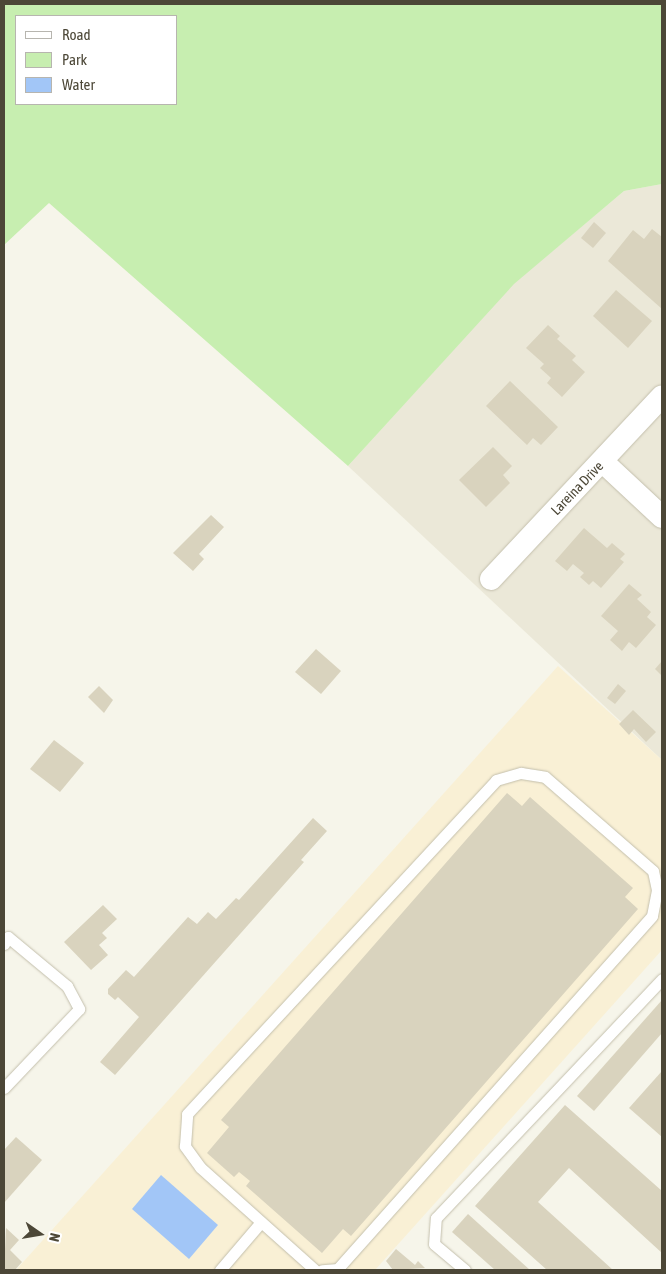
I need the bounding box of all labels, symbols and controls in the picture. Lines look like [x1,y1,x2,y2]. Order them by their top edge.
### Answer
legend [15,15,178,105]
text: Road [62,26,91,43]
text: Park [62,51,87,68]
text: Water [62,76,95,93]
street label: Lareina Drive [547,458,607,518]
north arrow [15,1209,65,1259]
text: N [46,1232,63,1243]

